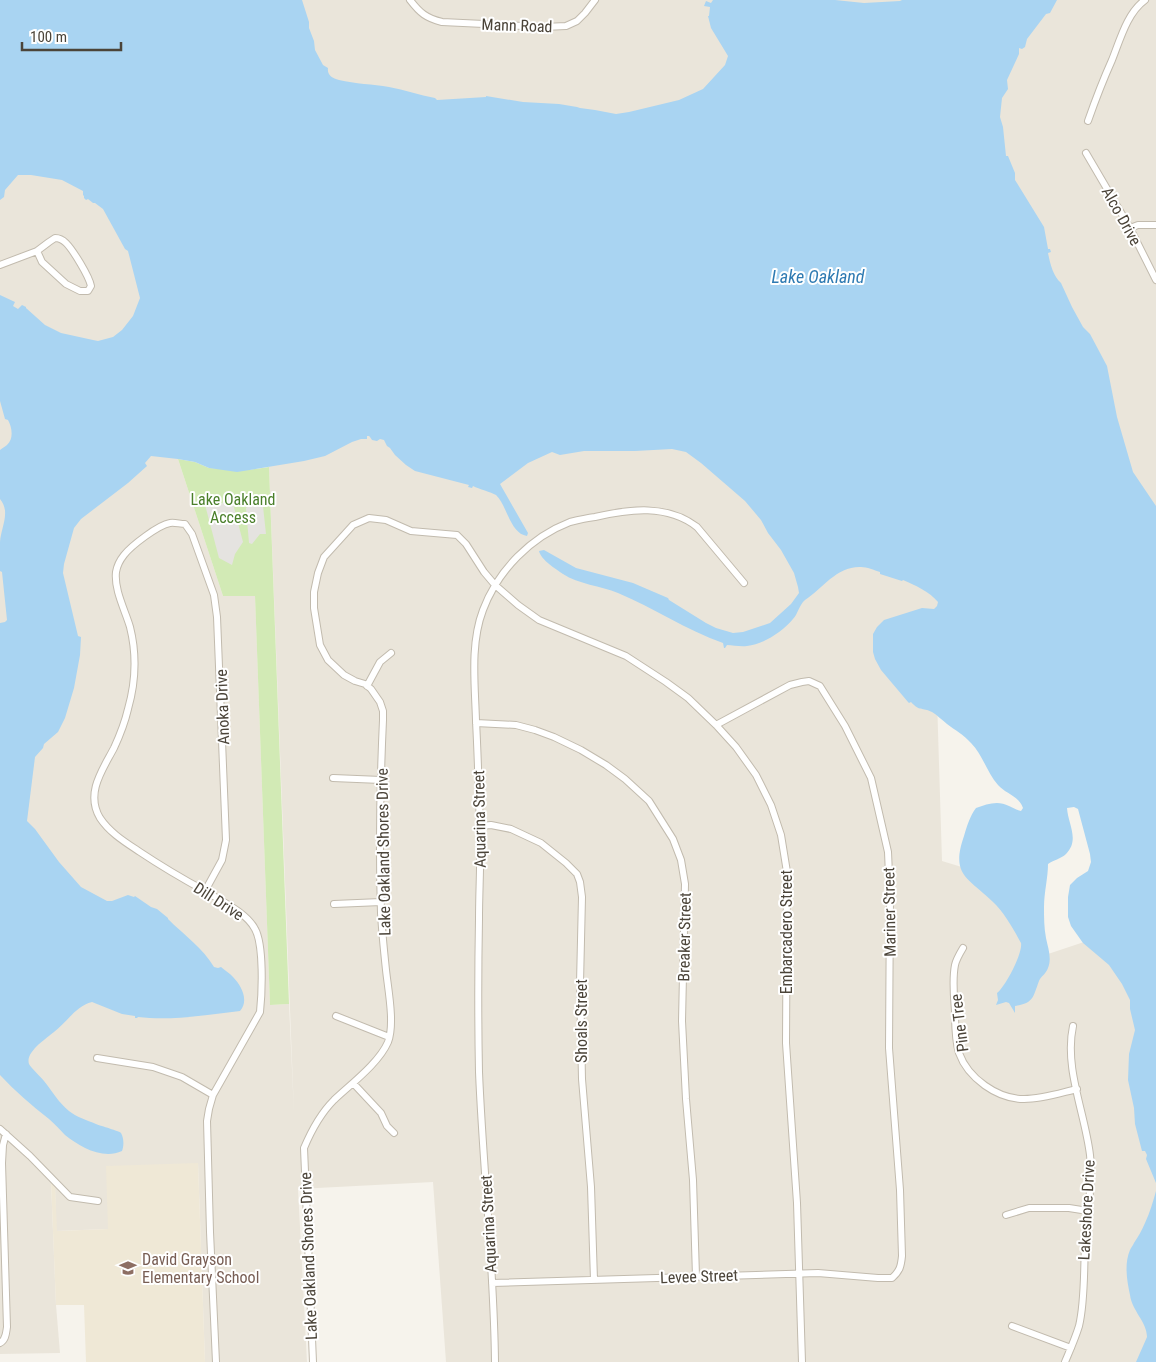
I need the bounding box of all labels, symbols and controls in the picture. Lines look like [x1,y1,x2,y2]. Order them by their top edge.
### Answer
street label: Mann Road [481,15,553,36]
scale bar [22,20,121,52]
text: 100 m [30,28,67,46]
street label: Alco Drive [1098,184,1145,249]
water label: Lake Oakland [772,266,865,287]
park label: Lake Oakland Access [190,490,276,527]
street label: Anoka Drive [212,669,233,745]
street label: Lake Oakland Shores Drive [373,768,394,936]
street label: Aquarina Street [469,770,490,868]
street label: Mariner Street [879,867,900,957]
street label: Embarcadero Street [777,869,796,994]
street label: Dill Drive [190,878,247,925]
street label: Breaker Street [674,892,695,982]
street label: Shoals Street [572,979,591,1063]
street label: Pine Tree [946,993,972,1053]
street label: Lakeshore Drive [1074,1159,1099,1261]
street label: Lake Oakland Shores Drive [296,1172,321,1340]
street label: Aquarina Street [476,1174,501,1273]
place label: David Grayson Elementary School [142,1250,259,1287]
school or university icon: David Grayson Elementary School [118,1258,138,1278]
street label: Levee Street [660,1266,739,1287]

